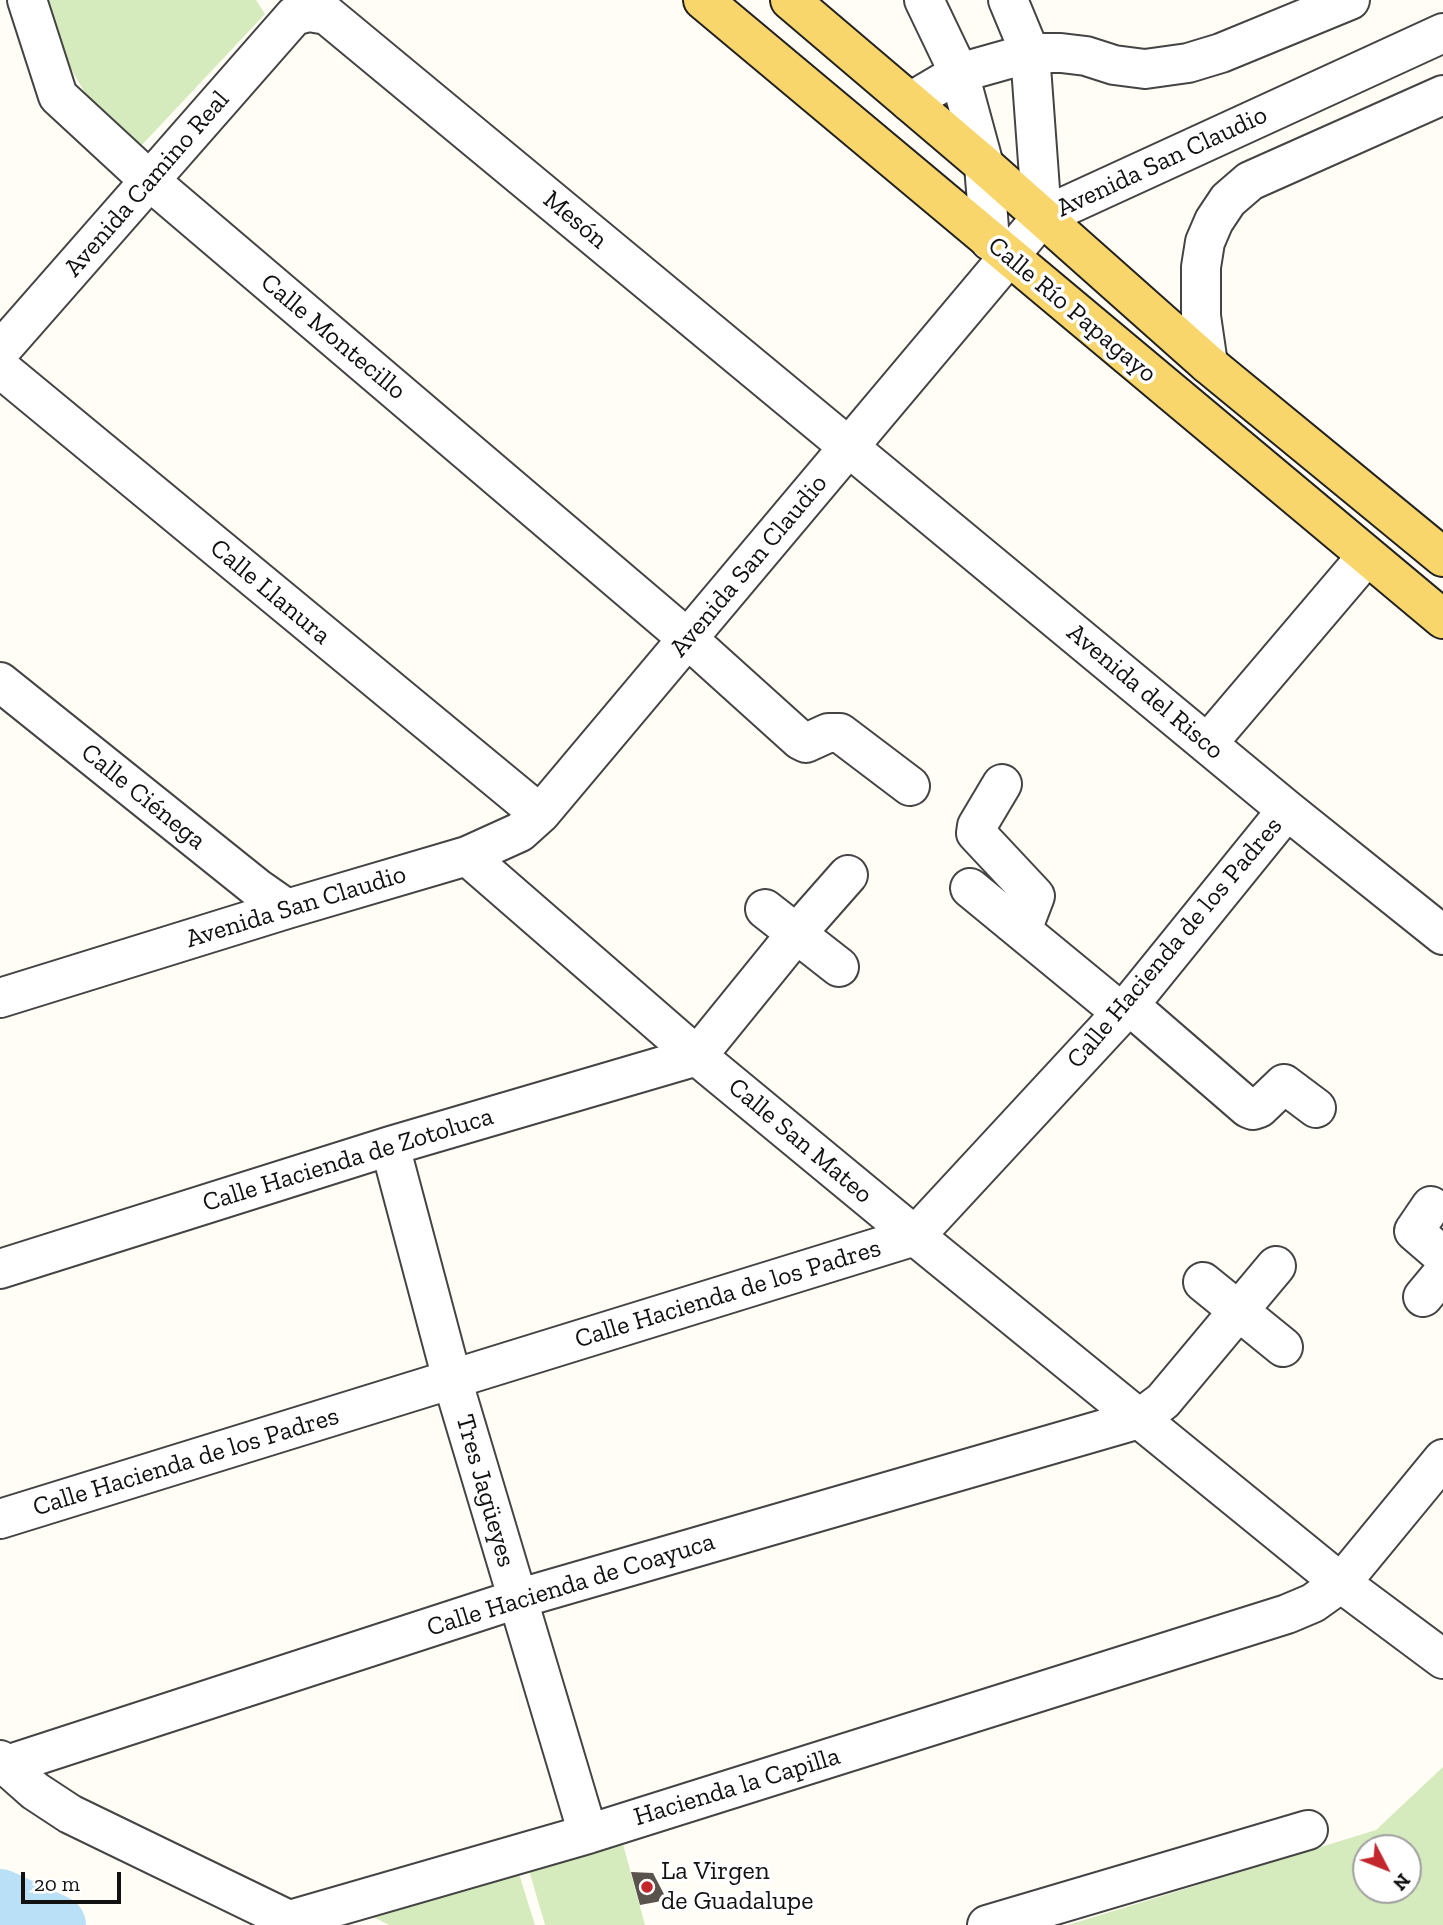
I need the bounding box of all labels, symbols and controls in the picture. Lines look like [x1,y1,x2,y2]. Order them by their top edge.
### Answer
street label: Avenida Camino Real [58,85,236,283]
street label: Avenida San Claudio [1052,100,1272,224]
street label: Mesón [537,184,613,256]
street label: Calle Río Papagayo [981,230,1163,390]
street label: Calle Montecillo [254,267,412,407]
street label: Avenida San Claudio [664,468,834,664]
street label: Calle Llanura [203,533,337,651]
street label: Avenida del Risco [1060,617,1230,767]
street label: Calle Ciénega [74,737,212,857]
street label: Calle Hacienda de los Padres [1061,811,1289,1075]
street label: Avenida San Claudio [182,859,410,955]
street label: Calle San Mateo [721,1072,879,1210]
street label: Calle Hacienda de Zotoluca [199,1101,497,1219]
street label: Calle Hacienda de los Padres [571,1233,885,1355]
street label: Calle Hacienda de los Padres [29,1401,343,1523]
street label: Tres Jagüeyes [448,1411,522,1571]
street label: Calle Hacienda de Coayuca [423,1526,719,1644]
street label: Hacienda la Capilla [630,1741,844,1833]
north arrow [1352,1834,1422,1904]
place label: La Virgen de Guadalupe [661,1856,813,1918]
scale bar [24,1858,124,1902]
text: N [1388,1869,1415,1895]
text: 20 m [34,1871,80,1896]
marker: La Virgen de Guadalupe [639,1879,655,1895]

